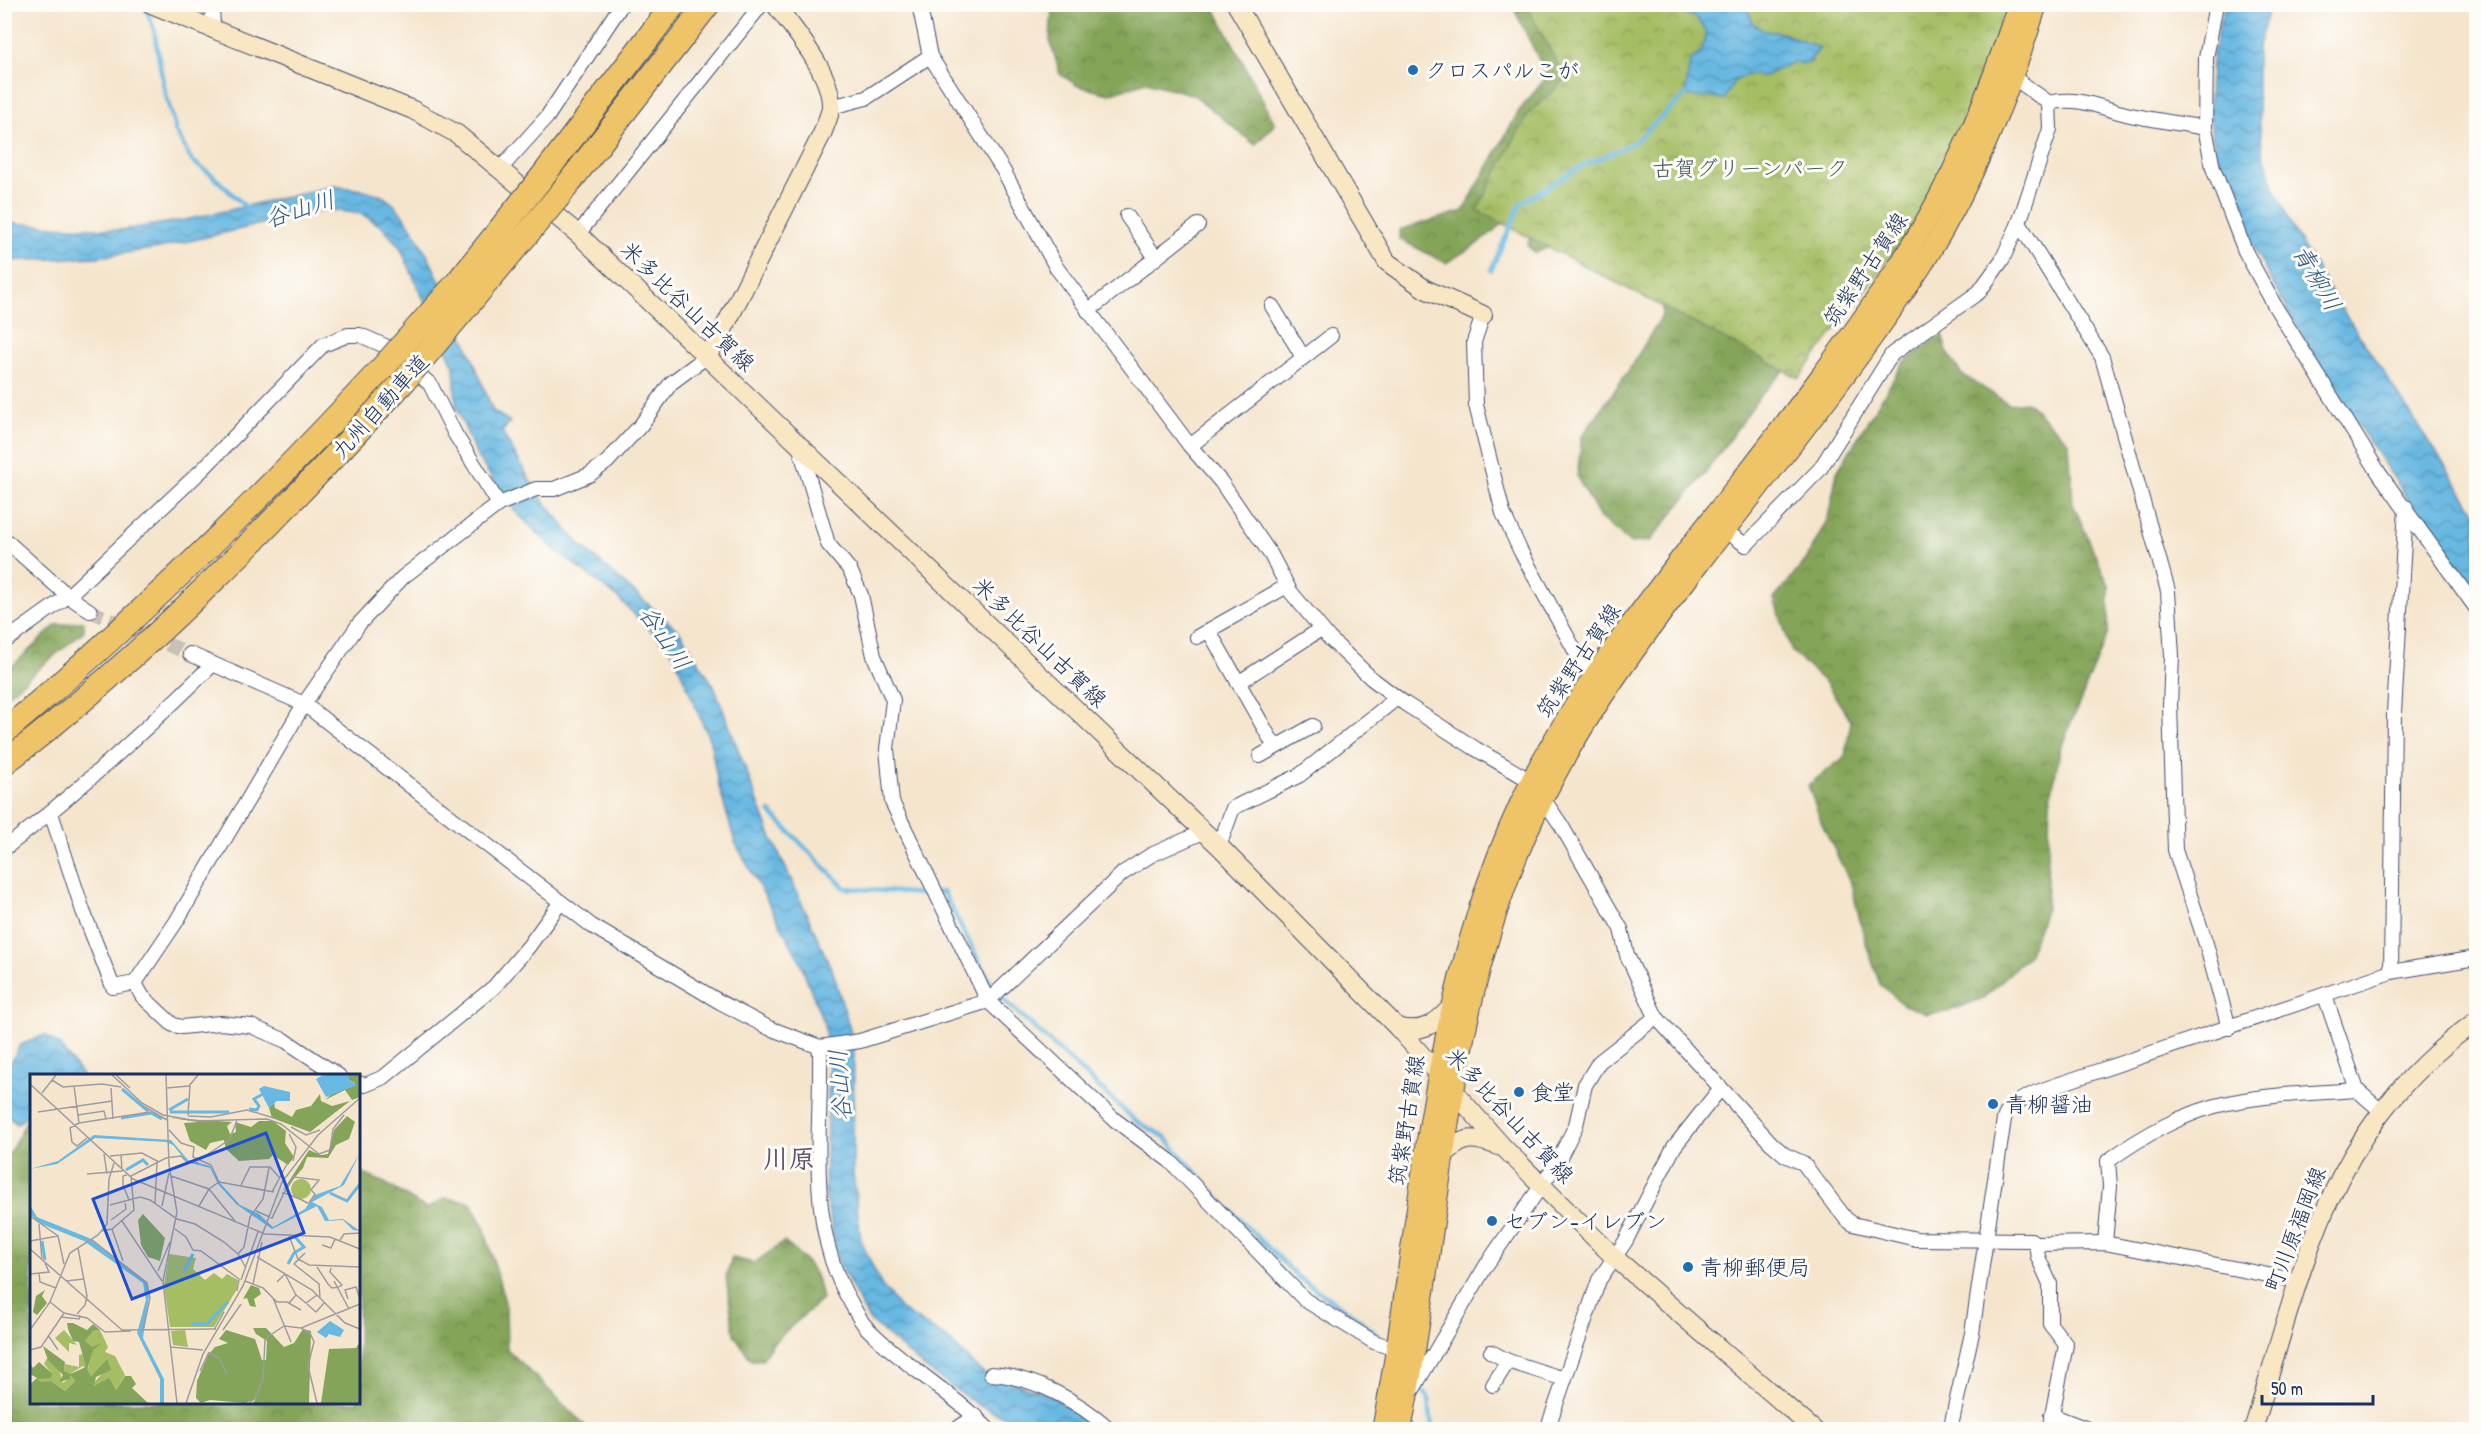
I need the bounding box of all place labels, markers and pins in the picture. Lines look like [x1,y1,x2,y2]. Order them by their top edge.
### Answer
place label: クロスパルこが [1425,55,1579,85]
marker: クロスパルこが [1406,63,1420,77]
place label: 食堂 [1531,1077,1575,1107]
marker: 食堂 [1512,1085,1526,1099]
place label: 青柳醤油 [2005,1089,2093,1119]
marker: 青柳醤油 [1986,1097,2000,1111]
place label: セブン-イレブン [1504,1206,1667,1236]
marker: セブン-イレブン [1485,1214,1499,1228]
place label: 青柳郵便局 [1700,1252,1810,1282]
marker: 青柳郵便局 [1681,1260,1695,1274]

